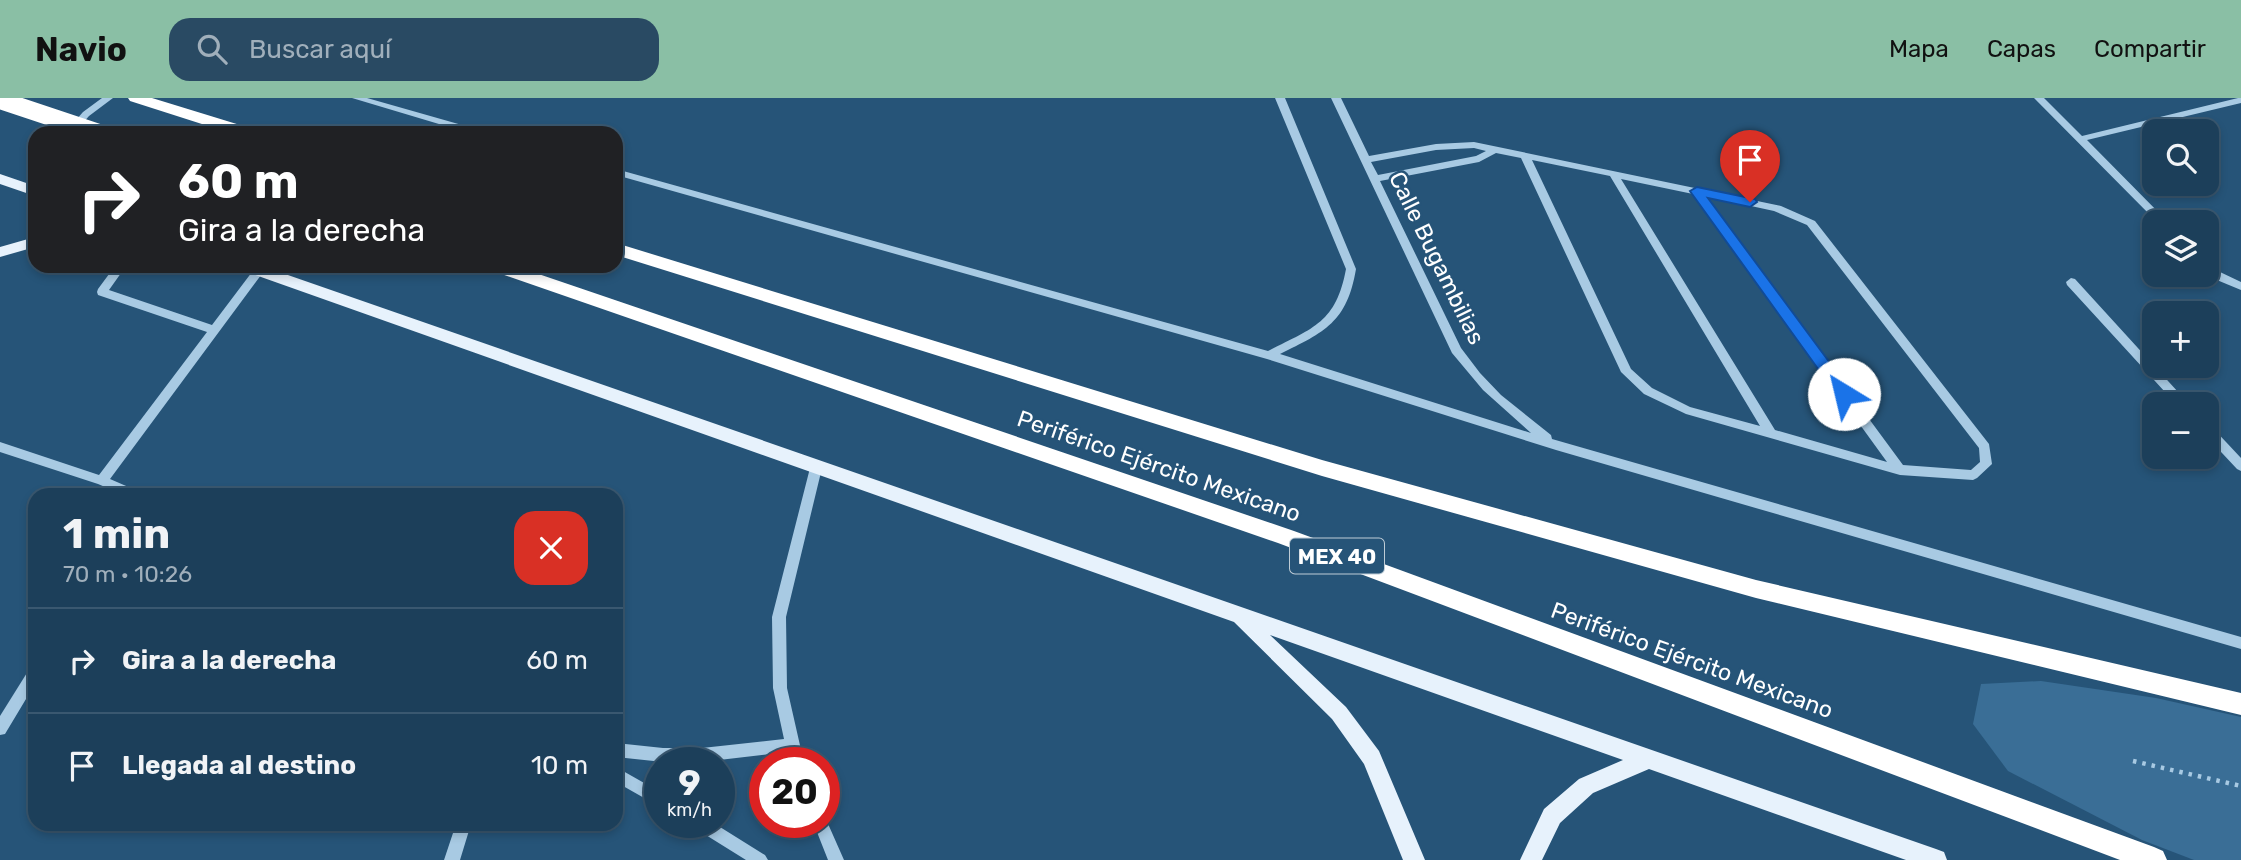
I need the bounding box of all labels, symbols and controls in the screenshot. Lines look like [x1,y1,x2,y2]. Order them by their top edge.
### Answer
search box [169,18,659,81]
text: Navio [35,30,127,69]
icon: search [193,30,231,68]
text: Buscar aquí [249,34,391,65]
text: Mapa [1889,35,1949,63]
text: Capas [1987,35,2056,63]
text: Compartir [2094,35,2206,63]
map controls [2142,119,2219,469]
button: search [2142,119,2219,196]
pin [1720,130,1780,202]
icon: arrive [1731,141,1769,179]
text: 60 m [178,152,299,210]
icon: right [63,154,154,245]
street label: Calle Bugambilias [1383,167,1491,349]
button: layers [2142,210,2219,287]
text: Gira a la derecha [178,211,425,249]
button: + [2142,301,2219,378]
position arrow [1807,357,1881,431]
button: − [2142,392,2219,469]
street label: Periférico Ejército Mexicano [1014,404,1304,528]
text: 1 min [63,509,170,559]
button: close [514,511,588,585]
road number: MEX 40 [1290,538,1384,574]
text: 70 m · 10:26 [63,560,192,588]
street label: Periférico Ejército Mexicano [1547,596,1837,724]
icon: right [63,642,101,680]
text: Gira a la derecha [122,645,336,676]
text: 60 m [526,645,588,676]
icon: arrive [63,747,101,785]
speed limit sign: 20 [749,747,840,838]
text: Llegada al destino [122,750,356,781]
text: 10 m [531,750,588,781]
text: 9 [678,762,701,804]
text: km/h [667,799,712,821]

